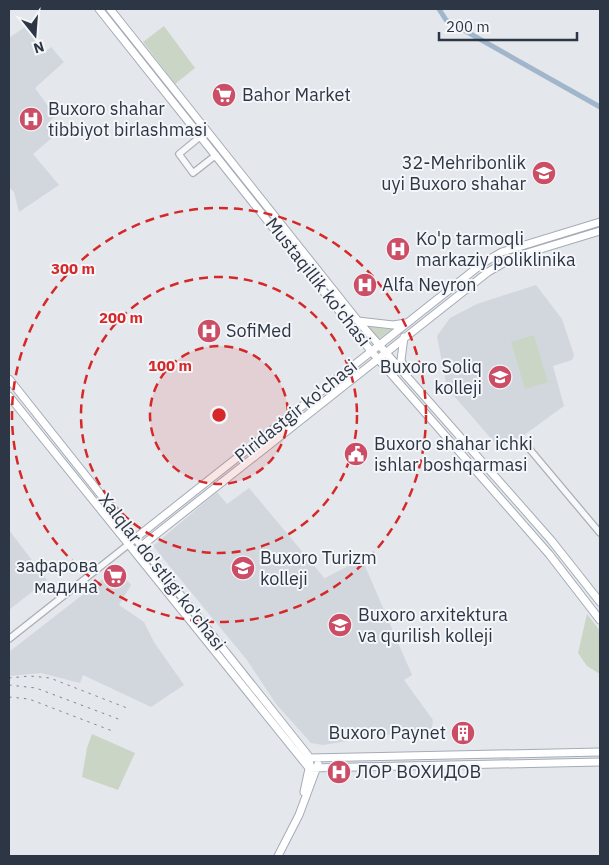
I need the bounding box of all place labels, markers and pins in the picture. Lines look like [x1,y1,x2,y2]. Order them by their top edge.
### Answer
supermarket icon: Bahor Market [211,82,237,108]
place label: Bahor Market [242,83,351,106]
place label: Buxoro shahar tibbiyot birlashmasi [48,97,207,141]
hospital icon: Buxoro shahar tibbiyot birlashmasi [18,106,44,132]
place label: 32-Mehribonlik uyi Buxoro shahar [381,151,526,195]
school or university icon: 32-Mehribonlik uyi Buxoro shahar [531,160,557,186]
place label: Ko'p tarmoqli markaziy poliklinika [416,227,576,271]
hospital icon: Ko'p tarmoqli markaziy poliklinika [385,236,411,262]
hospital icon: Alfa Neyron [352,272,378,298]
place label: Alfa Neyron [382,273,476,296]
hospital icon: SofiMed [196,318,222,344]
place label: SofiMed [226,319,292,342]
place label: Buxoro Soliq kolleji [380,355,482,399]
school or university icon: Buxoro Soliq kolleji [487,364,513,390]
centre of rings [210,406,228,424]
place label: Buxoro shahar ichki ishlar boshqarmasi [374,432,533,476]
public building icon: Buxoro shahar ichki ishlar boshqarmasi [343,441,369,467]
place label: Buxoro Turizm kolleji [260,546,377,590]
place label: зафарова мадина [16,554,98,598]
school or university icon: Buxoro Turizm kolleji [230,555,256,581]
supermarket icon: зафарова мадина [102,563,128,589]
place label: Buxoro arxitektura va qurilish kolleji [358,603,508,647]
school or university icon: Buxoro arxitektura va qurilish kolleji [327,612,353,638]
building icon: Buxoro Paynet [450,720,476,746]
place label: Buxoro Paynet [329,721,446,744]
hospital icon: ЛОР ВОХИДОВ [326,759,352,785]
place label: ЛОР ВОХИДОВ [356,760,481,783]

